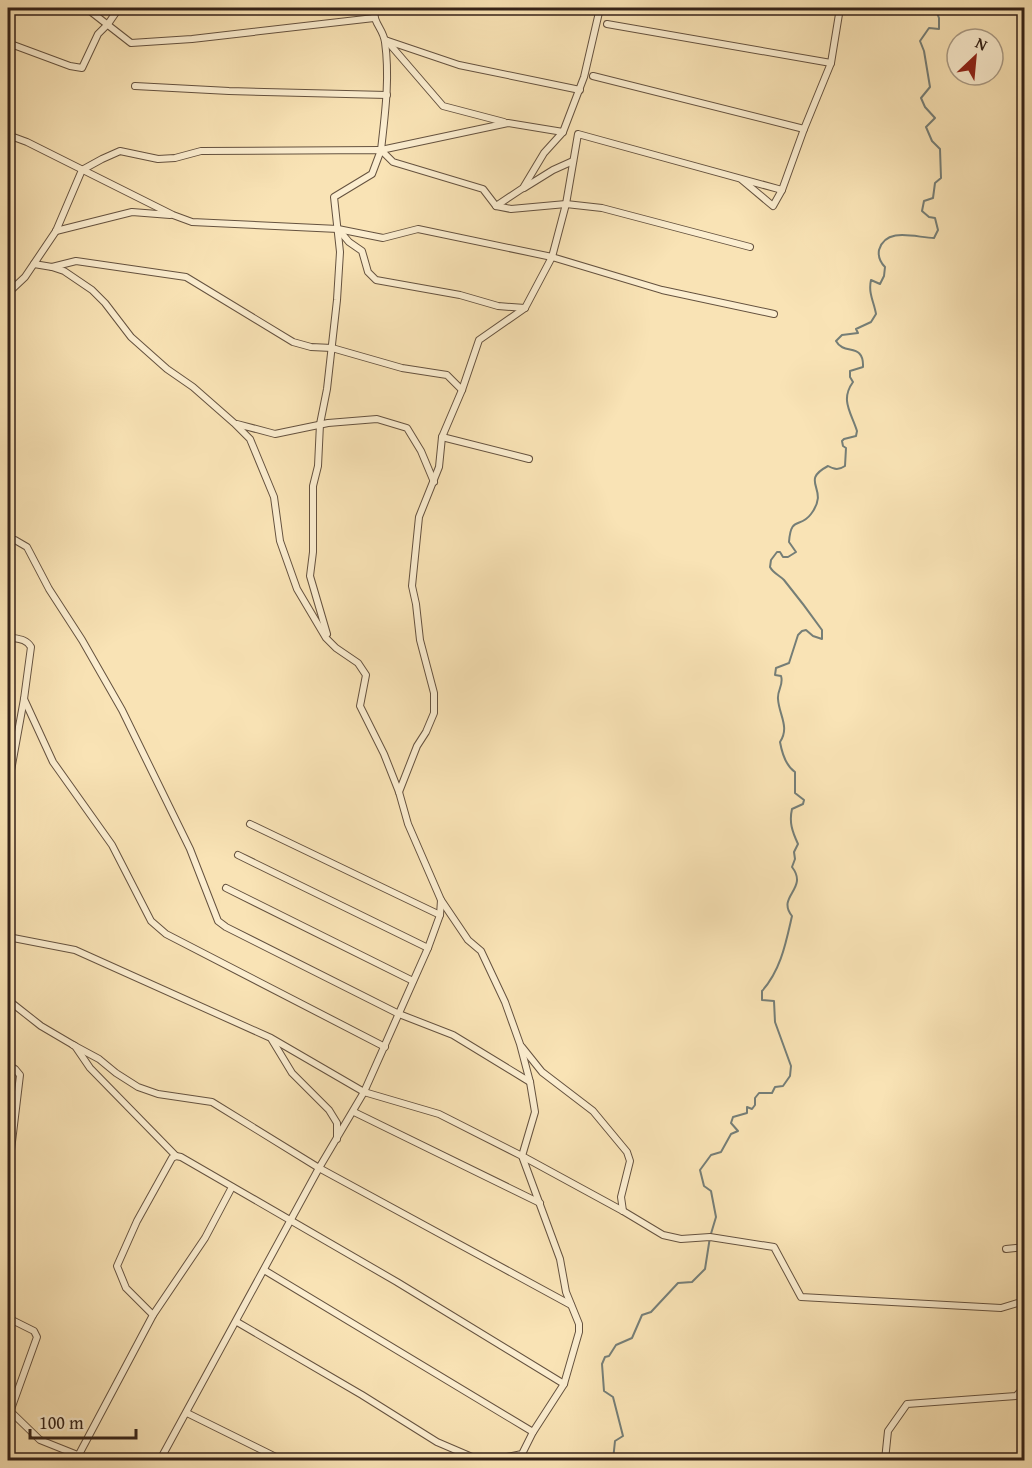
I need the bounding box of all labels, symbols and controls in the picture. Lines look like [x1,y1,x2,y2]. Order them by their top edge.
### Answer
north arrow [945,27,1005,87]
text: N [972,30,992,57]
scale bar [30,1402,136,1440]
text: 100 m [39,1409,84,1436]

